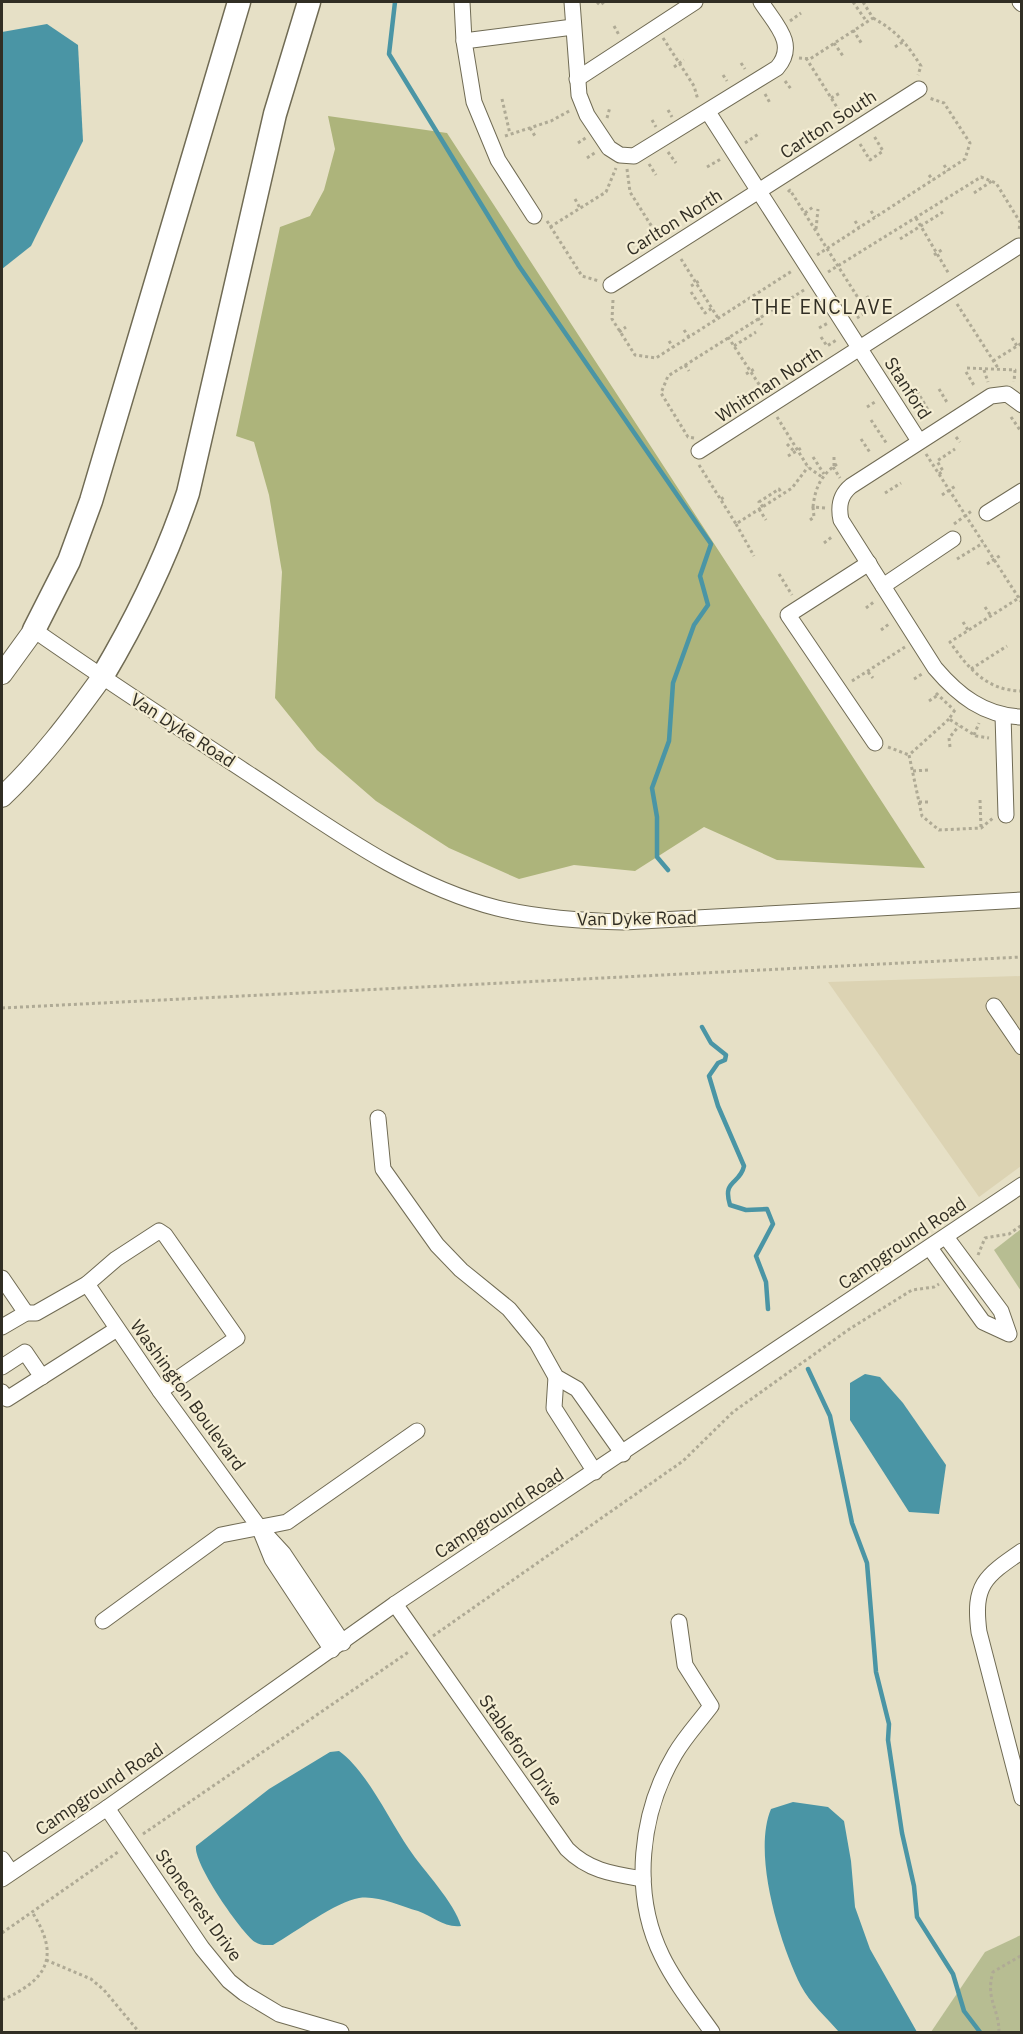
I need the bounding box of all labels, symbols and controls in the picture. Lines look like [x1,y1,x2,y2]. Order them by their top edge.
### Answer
street label: Carlton South [775,84,881,164]
street label: Carlton North [622,183,726,261]
district label: THE ENCLAVE [752,293,894,320]
street label: Whitman North [711,341,827,427]
street label: Stanford [879,353,937,423]
street label: Van Dyke Road [126,688,240,772]
street label: Van Dyke Road [577,905,697,931]
street label: Campground Road [834,1192,970,1294]
street label: Washington Boulevard [125,1315,251,1475]
street label: Campground Road [430,1463,568,1563]
street label: Stableford Drive [474,1690,568,1810]
street label: Campground Road [31,1738,167,1840]
street label: Stonecrest Drive [151,1844,248,1966]

